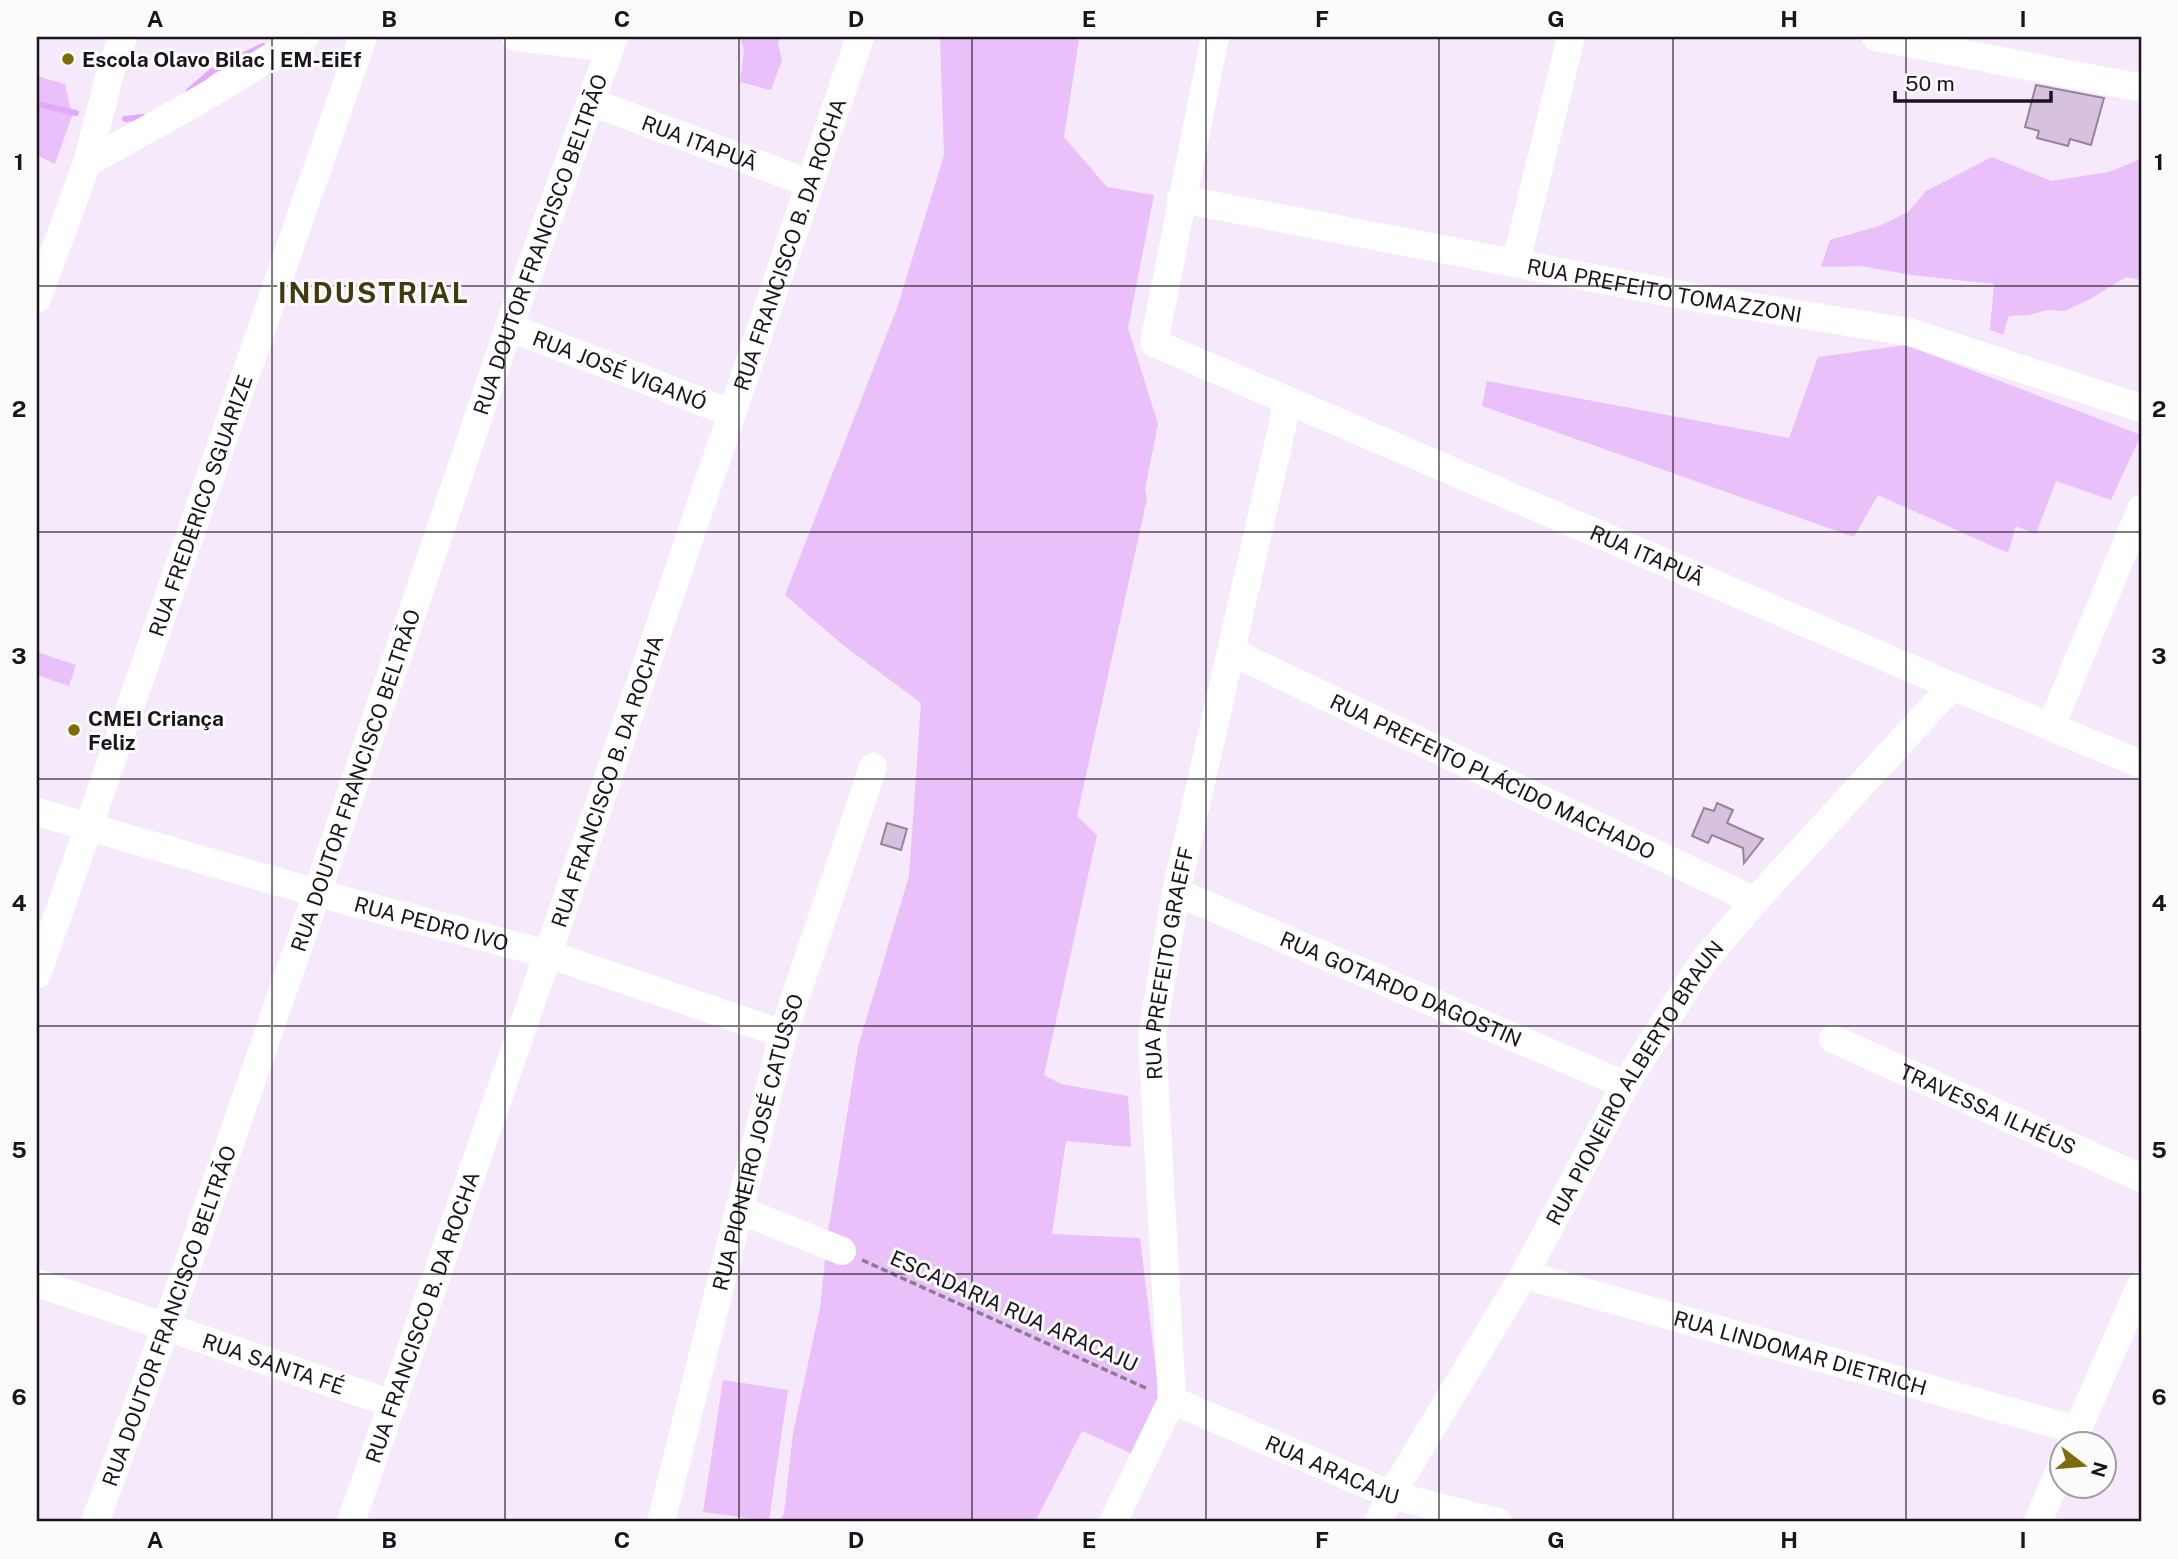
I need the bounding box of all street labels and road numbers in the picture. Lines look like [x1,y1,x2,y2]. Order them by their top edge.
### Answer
street label: RUA DOUTOR FRANCISCO BELTRÃO [468,70,612,418]
street label: RUA FRANCISCO B. DA ROCHA [728,95,851,394]
street label: RUA ITAPUÃ [638,110,761,175]
street label: RUA PREFEITO TOMAZZONI [1525,253,1804,327]
street label: RUA JOSÉ VIGANÓ [529,325,711,415]
street label: RUA FREDERICO SGUARIZE [143,371,257,640]
street label: RUA ITAPUÃ [1587,520,1708,591]
street label: RUA DOUTOR FRANCISCO BELTRÃO [285,606,425,955]
street label: RUA FRANCISCO B. DA ROCHA [546,631,668,930]
street label: RUA PREFEITO PLÁCIDO MACHADO [1326,688,1659,864]
street label: RUA PREFEITO GRAEFF [1139,845,1198,1081]
street label: RUA PEDRO IVO [352,891,511,956]
street label: RUA GOTARDO DAGOSTIN [1276,926,1526,1052]
street label: RUA PIONEIRO ALBERTO BRAUN [1540,935,1728,1229]
street label: RUA PIONEIRO JOSÉ CATUSSO [707,990,808,1293]
street label: TRAVESSA ILHÉUS [1896,1058,2080,1160]
street label: RUA DOUTOR FRANCISCO BELTRÃO [97,1142,241,1490]
street label: RUA FRANCISCO B. DA ROCHA [360,1168,484,1466]
street label: ESCADARIA RUA ARACAJU [886,1245,1142,1377]
street label: RUA LINDOMAR DIETRICH [1671,1305,1930,1400]
street label: RUA SANTA FÉ [199,1328,348,1399]
street label: RUA ARACAJU [1262,1430,1402,1509]

